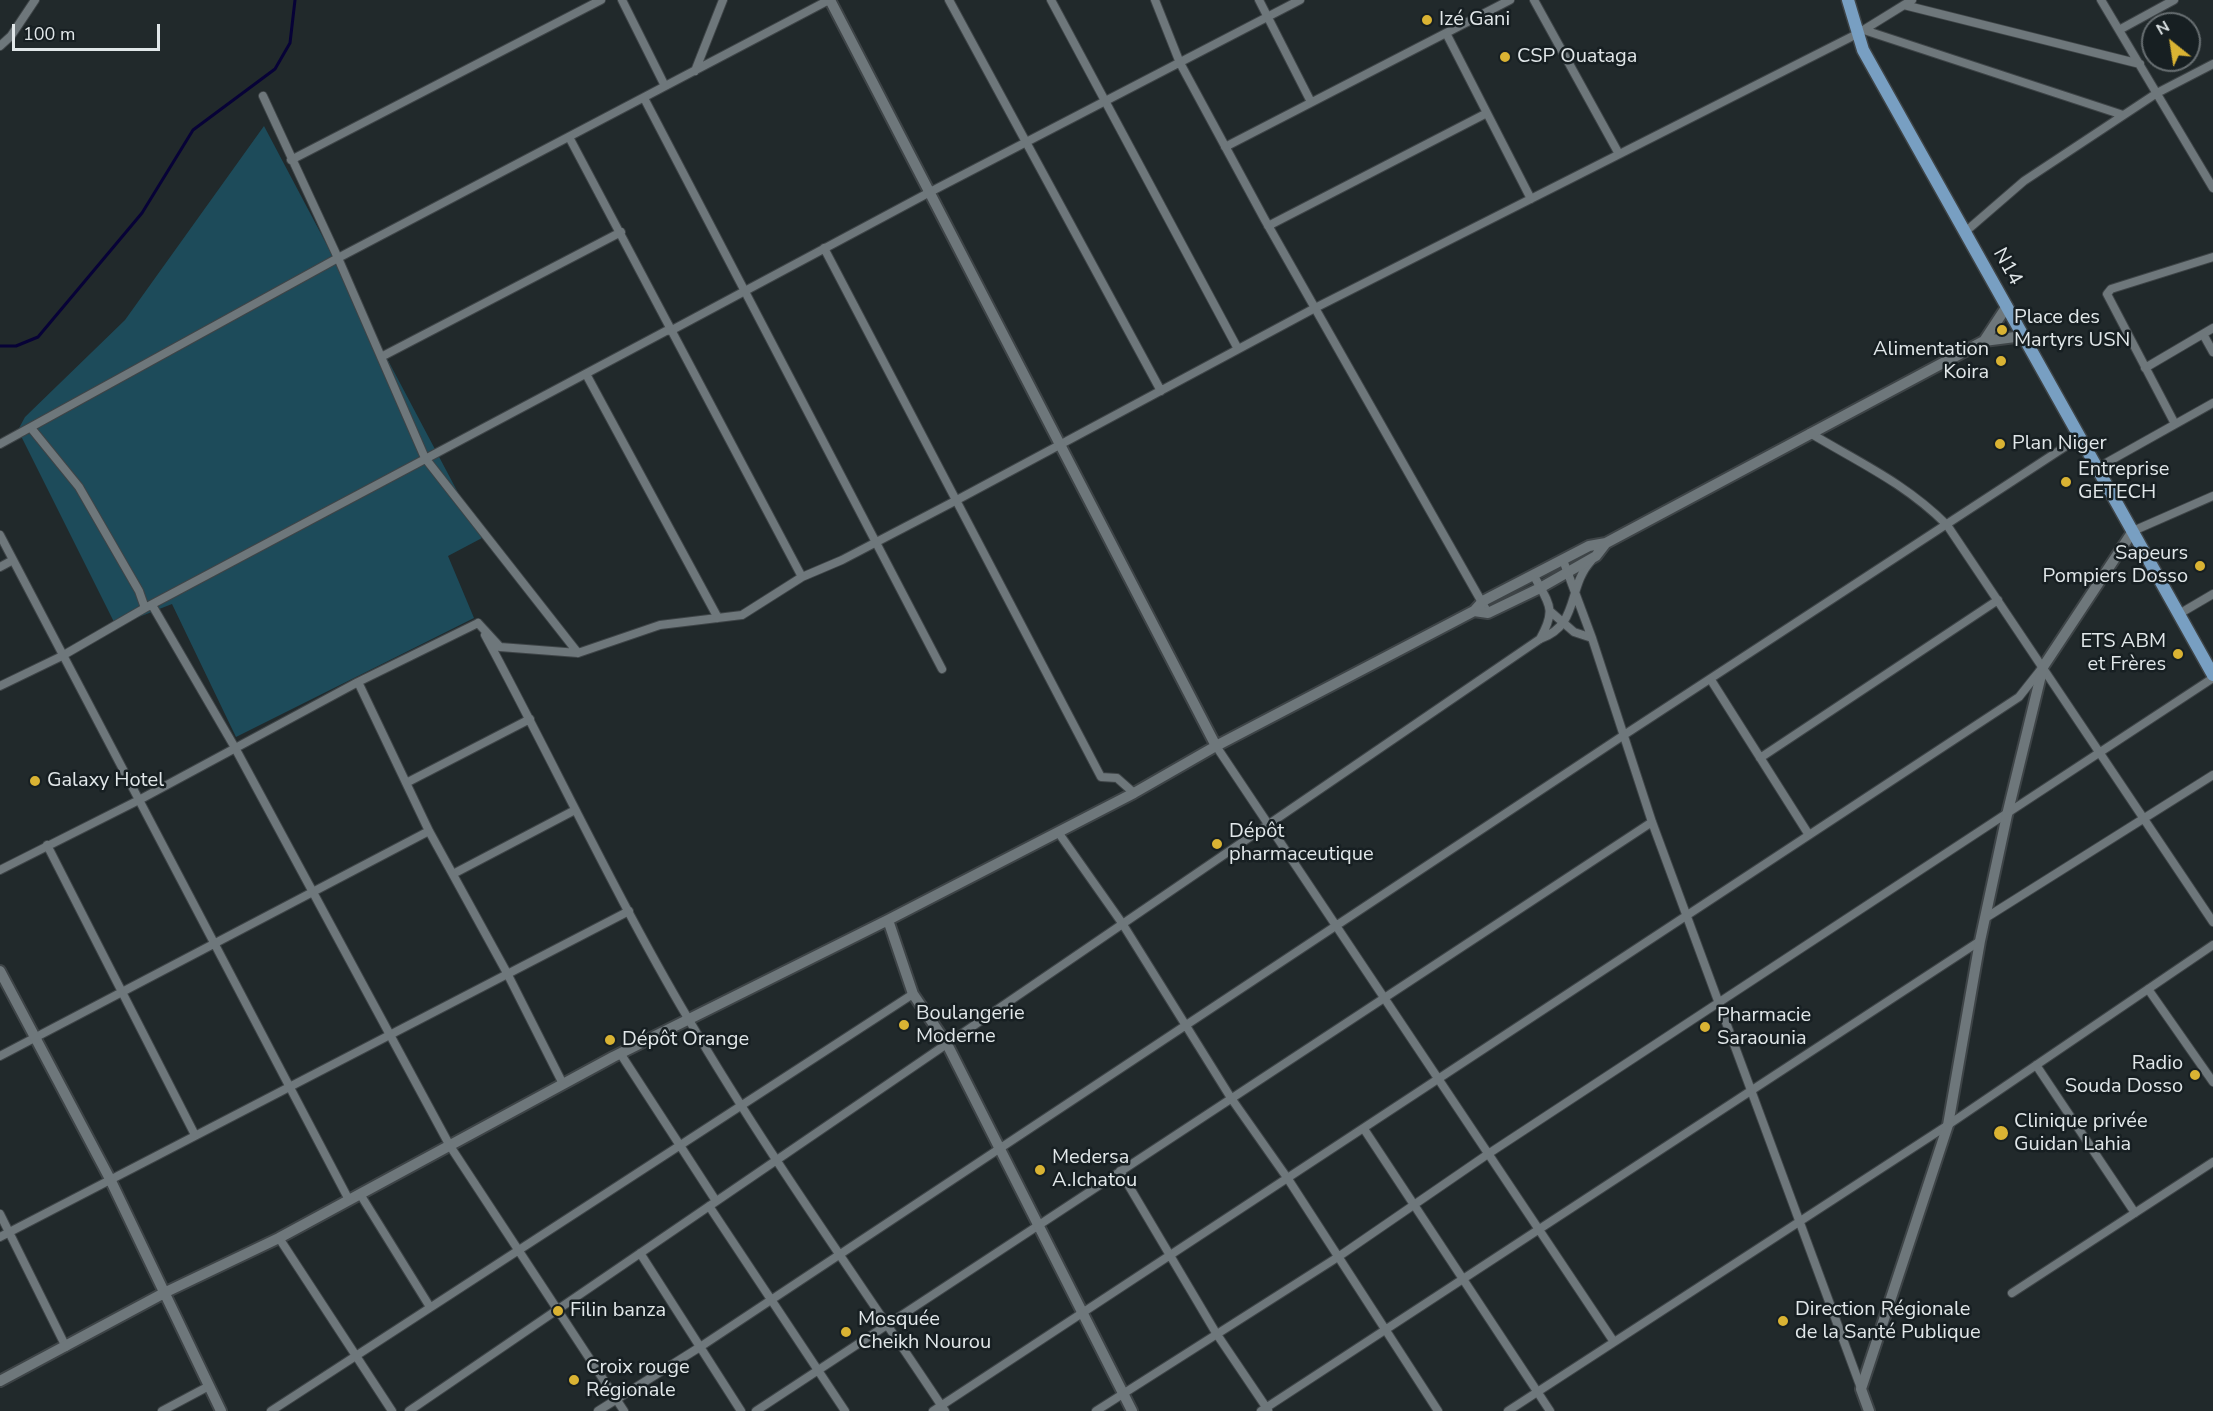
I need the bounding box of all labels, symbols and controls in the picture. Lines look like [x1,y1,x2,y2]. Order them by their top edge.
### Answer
place label: Izé Gani [1439,8,1510,32]
scale bar [15,12,164,50]
north arrow [2141,12,2201,72]
marker: Izé Gani [1420,13,1434,27]
text: N [2152,16,2174,41]
text: 100 m [23,22,75,46]
place label: CSP Ouataga [1517,45,1637,69]
marker: CSP Ouataga [1498,50,1512,64]
street label: N14 [1987,244,2027,290]
place label: Place des Martyrs USN [2014,306,2130,353]
marker: Place des Martyrs USN [1995,323,2009,337]
place label: Alimentation Koira [1873,338,1989,385]
marker: Alimentation Koira [1994,354,2008,368]
place label: Plan Niger [2012,432,2107,456]
marker: Plan Niger [1993,437,2007,451]
place label: Entreprise GETECH [2078,458,2169,505]
marker: Entreprise GETECH [2059,475,2073,489]
place label: Sapeurs Pompiers Dosso [2042,542,2188,589]
marker: Sapeurs Pompiers Dosso [2193,559,2207,573]
place label: ETS ABM et Frères [2080,630,2166,677]
marker: ETS ABM et Frères [2171,647,2185,661]
place label: Galaxy Hotel [47,769,164,793]
marker: Galaxy Hotel [28,774,42,788]
place label: Dépôt pharmaceutique [1229,820,1374,867]
marker: Dépôt pharmaceutique [1210,837,1224,851]
place label: Boulangerie Moderne [916,1002,1025,1049]
place label: Pharmacie Saraounia [1717,1004,1811,1051]
marker: Boulangerie Moderne [897,1018,911,1032]
marker: Pharmacie Saraounia [1698,1020,1712,1034]
place label: Dépôt Orange [622,1028,749,1052]
marker: Dépôt Orange [603,1033,617,1047]
place label: Radio Souda Dosso [2065,1052,2183,1099]
marker: Radio Souda Dosso [2188,1068,2202,1082]
place label: Clinique privée Guidan Lahia [2014,1110,2148,1157]
marker: Clinique privée Guidan Lahia [1992,1124,2010,1142]
place label: Medersa A.Ichatou [1052,1146,1137,1193]
marker: Medersa A.Ichatou [1033,1163,1047,1177]
place label: Direction Régionale de la Santé Publique [1795,1298,1981,1345]
place label: Filin banza [570,1299,666,1323]
marker: Filin banza [551,1304,565,1318]
place label: Mosquée Cheikh Nourou [858,1308,991,1355]
marker: Direction Régionale de la Santé Publique [1776,1314,1790,1328]
marker: Mosquée Cheikh Nourou [839,1325,853,1339]
place label: Croix rouge Régionale [586,1356,690,1403]
marker: Croix rouge Régionale [567,1373,581,1387]

